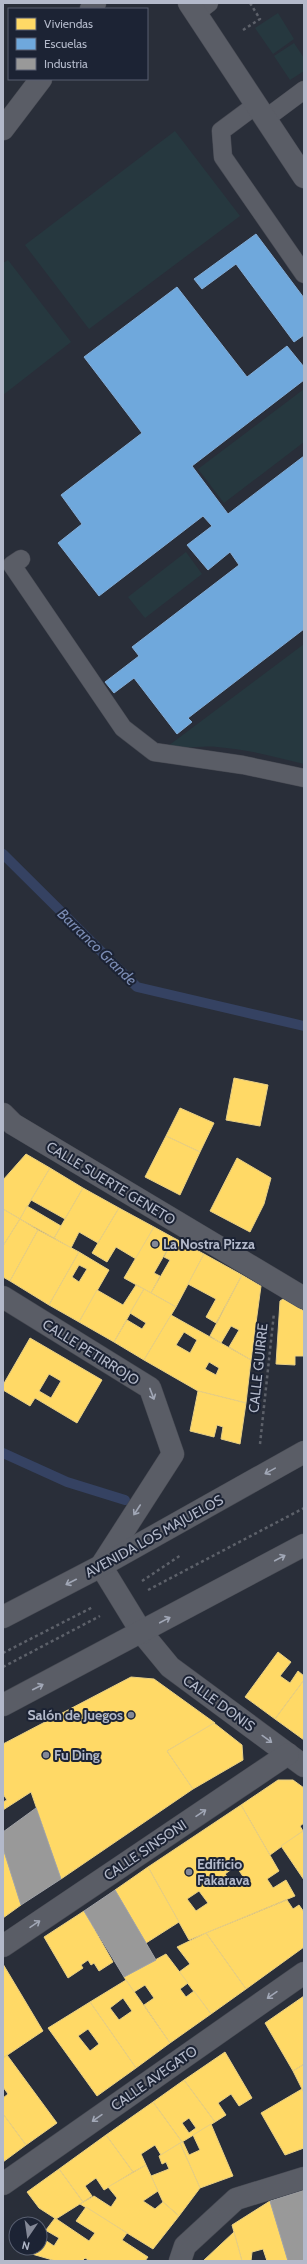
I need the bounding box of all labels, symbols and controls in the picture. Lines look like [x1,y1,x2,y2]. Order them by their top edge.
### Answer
legend [8,8,148,80]
text: Viviendas [44,16,93,31]
text: Escuelas [44,36,87,51]
text: Industria [44,56,88,71]
water label: Barranco Grande [54,905,140,989]
street label: CALLE SUERTE GENETO [43,1137,179,1229]
place label: La Nostra Pizza [163,1235,255,1253]
marker: La Nostra Pizza [150,1239,160,1249]
street label: CALLE PETIRROJO [39,1315,143,1389]
street label: CALLE GUIRRE [244,1322,272,1414]
one-way arrow [148,1388,156,1400]
one-way arrow [264,1467,276,1475]
street label: AVENIDA LOS MAJUELOS [82,1490,226,1582]
one-way arrow [133,1504,141,1516]
one-way arrow [273,1554,285,1562]
one-way arrow [65,1579,77,1586]
one-way arrow [159,1616,171,1623]
street label: CALLE DONIS [179,1671,259,1735]
one-way arrow [31,1683,43,1690]
place label: Salón de Juegos [28,1706,123,1724]
marker: Salón de Juegos [126,1710,136,1720]
one-way arrow [261,1734,272,1743]
place label: Fu Ding [54,1746,100,1764]
marker: Fu Ding [41,1750,51,1760]
one-way arrow [196,1808,207,1817]
street label: CALLE SINSONI [100,1816,190,1884]
place label: Edificio Fakarava [197,1855,250,1889]
marker: Edificio Fakarava [184,1867,194,1877]
one-way arrow [30,1920,41,1928]
one-way arrow [267,1991,278,1999]
street label: CALLE AVEGATO [107,2041,201,2114]
one-way arrow [92,2114,103,2122]
north arrow [8,2216,48,2256]
text: N [20,2238,31,2253]

